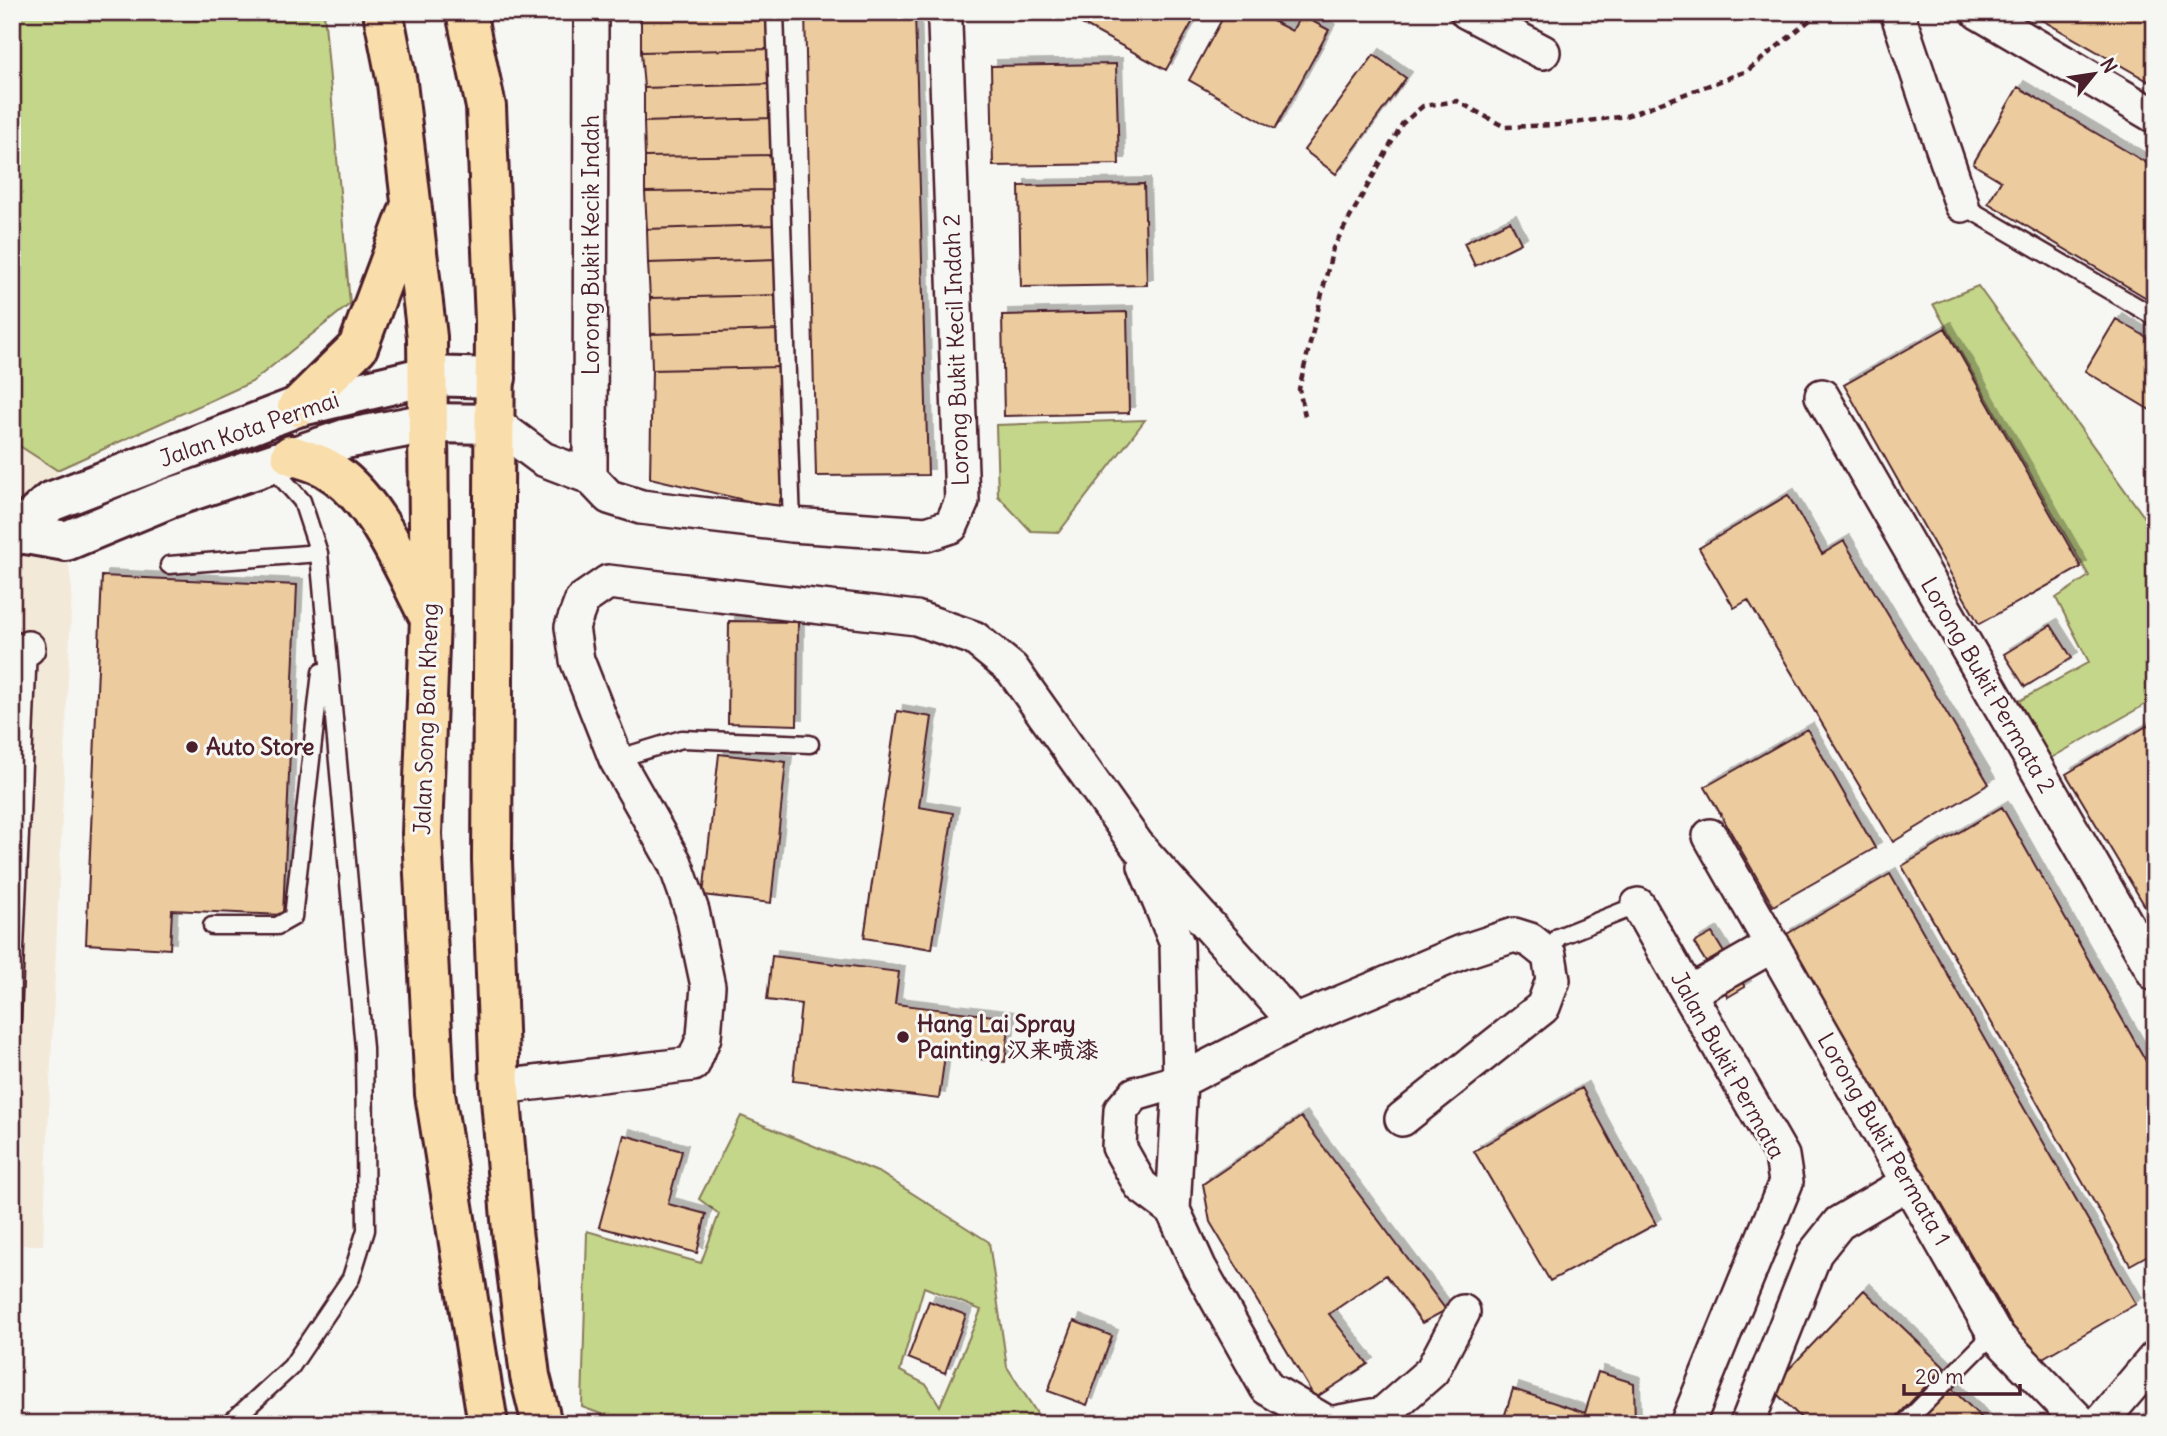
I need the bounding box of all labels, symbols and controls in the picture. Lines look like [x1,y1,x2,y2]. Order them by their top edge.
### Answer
north arrow [2058,38,2128,108]
text: N [2095,54,2122,77]
street label: Lorong Bukit Kecik Indah [576,115,605,375]
street label: Lorong Bukit Kecil Indah 2 [936,213,975,487]
street label: Jalan Kota Permai [155,384,342,473]
street label: Lorong Bukit Permata 2 [1915,572,2062,798]
street label: Jalan Song Ban Kheng [407,602,444,836]
place label: Auto Store [206,732,315,761]
marker: Auto Store [184,739,200,755]
street label: Jalan Bukit Permata [1665,966,1792,1163]
place label: Hang Lai Spray Painting 汉来喷漆 [917,1009,1098,1064]
street label: Lorong Bukit Permata 1 [1812,1027,1957,1250]
marker: Hang Lai Spray Painting 汉来喷漆 [895,1029,911,1045]
scale bar [1904,1352,2020,1396]
text: 20 m [1915,1363,1964,1390]

